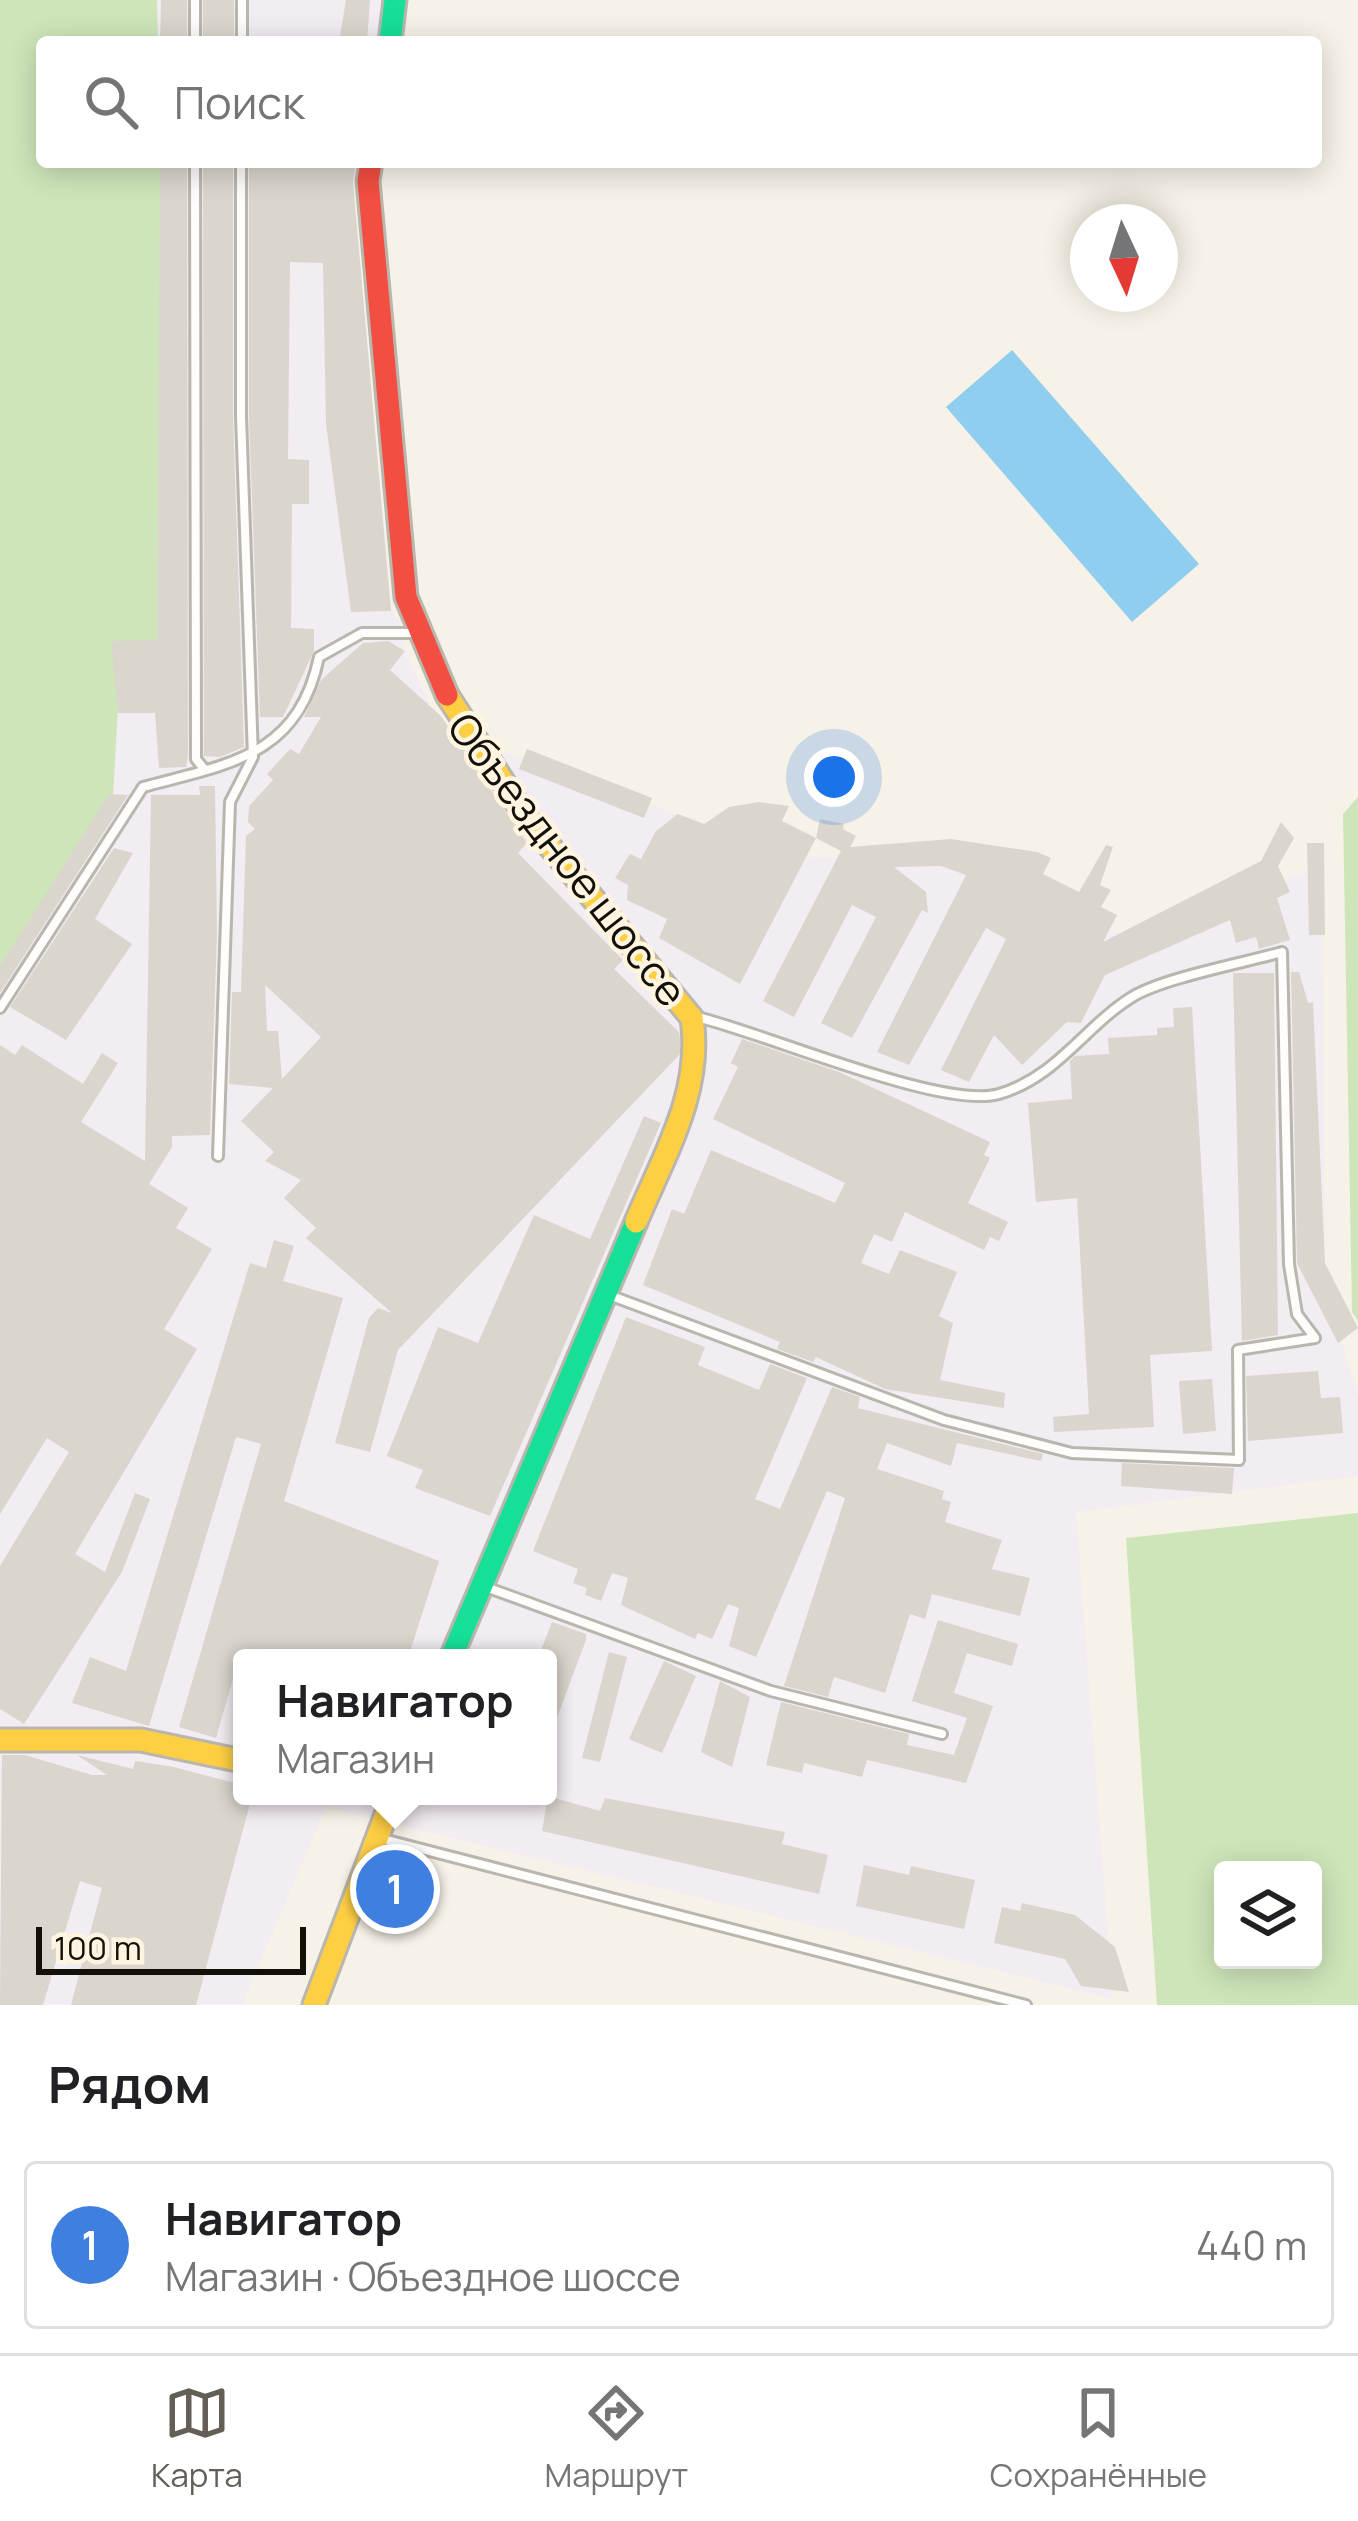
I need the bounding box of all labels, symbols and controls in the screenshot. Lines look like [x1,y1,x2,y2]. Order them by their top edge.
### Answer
search box [36,36,1322,168]
icon: search [78,69,144,135]
text: Поиск [174,71,305,133]
north arrow [1070,204,1178,312]
street label: Объездное шоссе [435,700,701,1018]
your location [804,747,864,807]
popup [233,1649,557,1805]
text: Навигатор [277,1669,513,1731]
text: Магазин [277,1731,435,1785]
pin: 1 [356,1844,434,1934]
map controls [1214,1861,1322,1969]
button: layers [1214,1861,1322,1969]
scale bar [36,1921,306,1974]
text: 100 m [54,1925,142,1970]
text: Рядом [48,2049,211,2118]
text: Навигатор [165,2187,402,2249]
text: 1 [81,2218,99,2272]
text: 440 m [1196,2218,1307,2272]
text: Магазин · Объездное шоссе [165,2249,680,2303]
tab: Карта [151,2380,243,2497]
tab: Маршрут [544,2380,688,2497]
tab: Сохранённые [990,2380,1207,2497]

